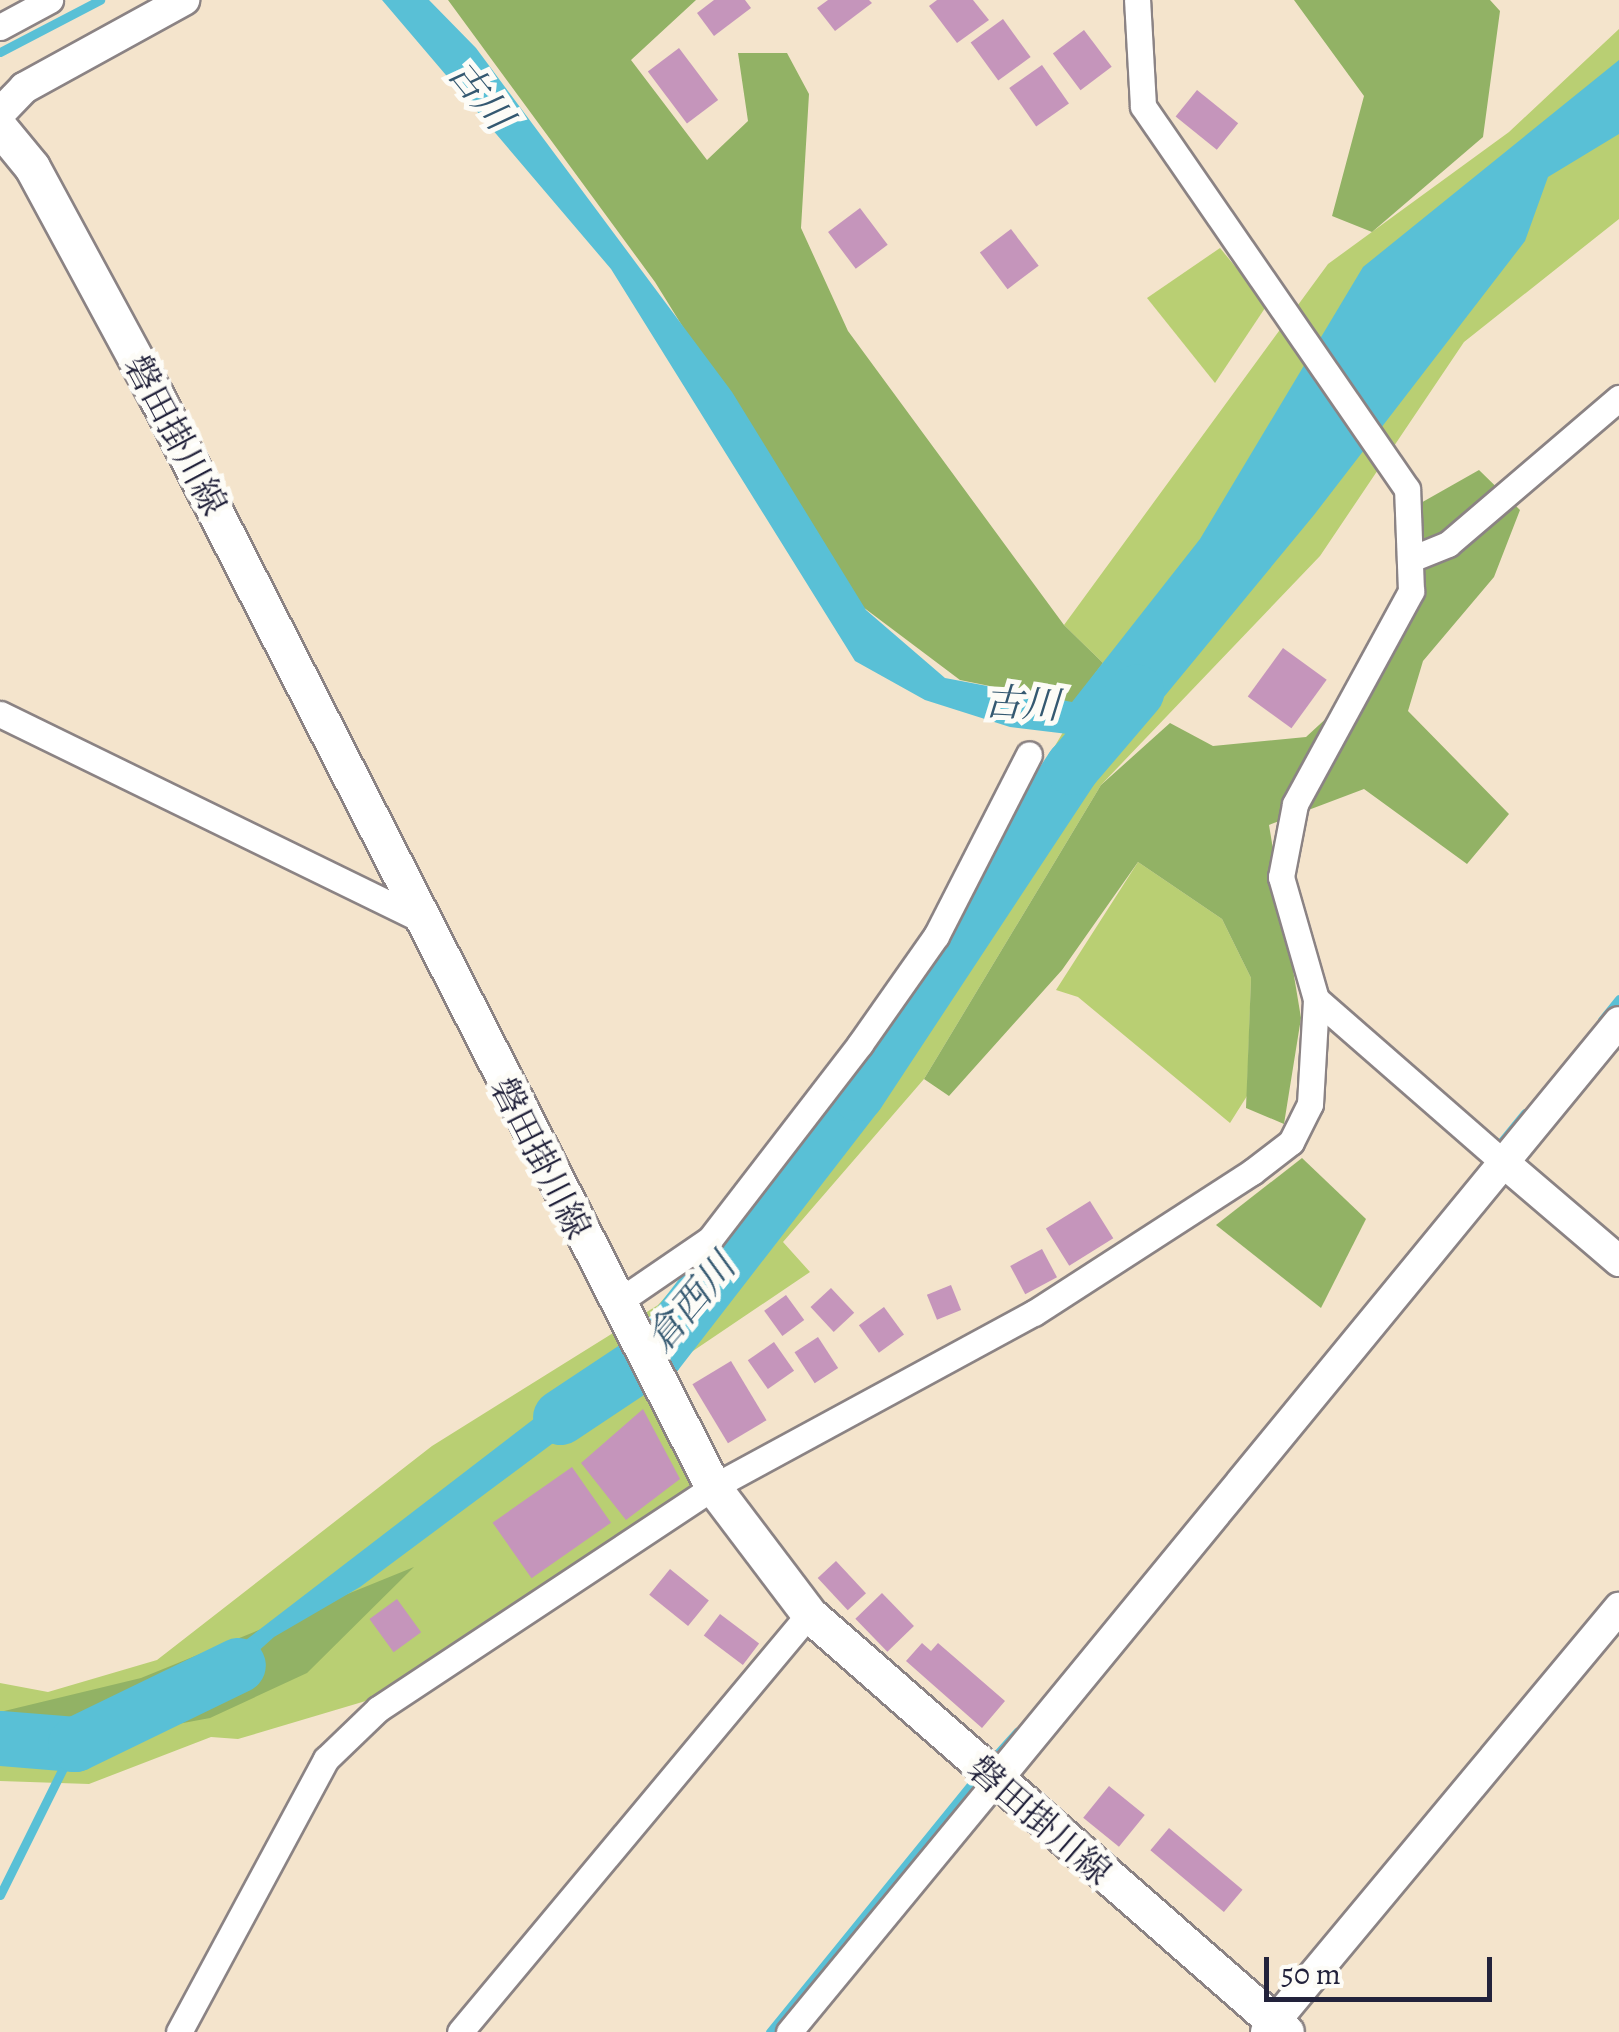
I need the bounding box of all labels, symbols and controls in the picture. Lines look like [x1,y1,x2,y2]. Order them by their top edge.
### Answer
water label: 古川 [438,51,522,139]
street label: 磐田掛川線 [116,348,236,522]
water label: 古川 [983,679,1061,729]
street label: 磐田掛川線 [483,1071,599,1245]
water label: 倉西川 [637,1245,745,1361]
street label: 磐田掛川線 [960,1747,1120,1893]
scale bar [1269,1937,1496,1999]
text: 50 m [1281,1954,1341,1994]

